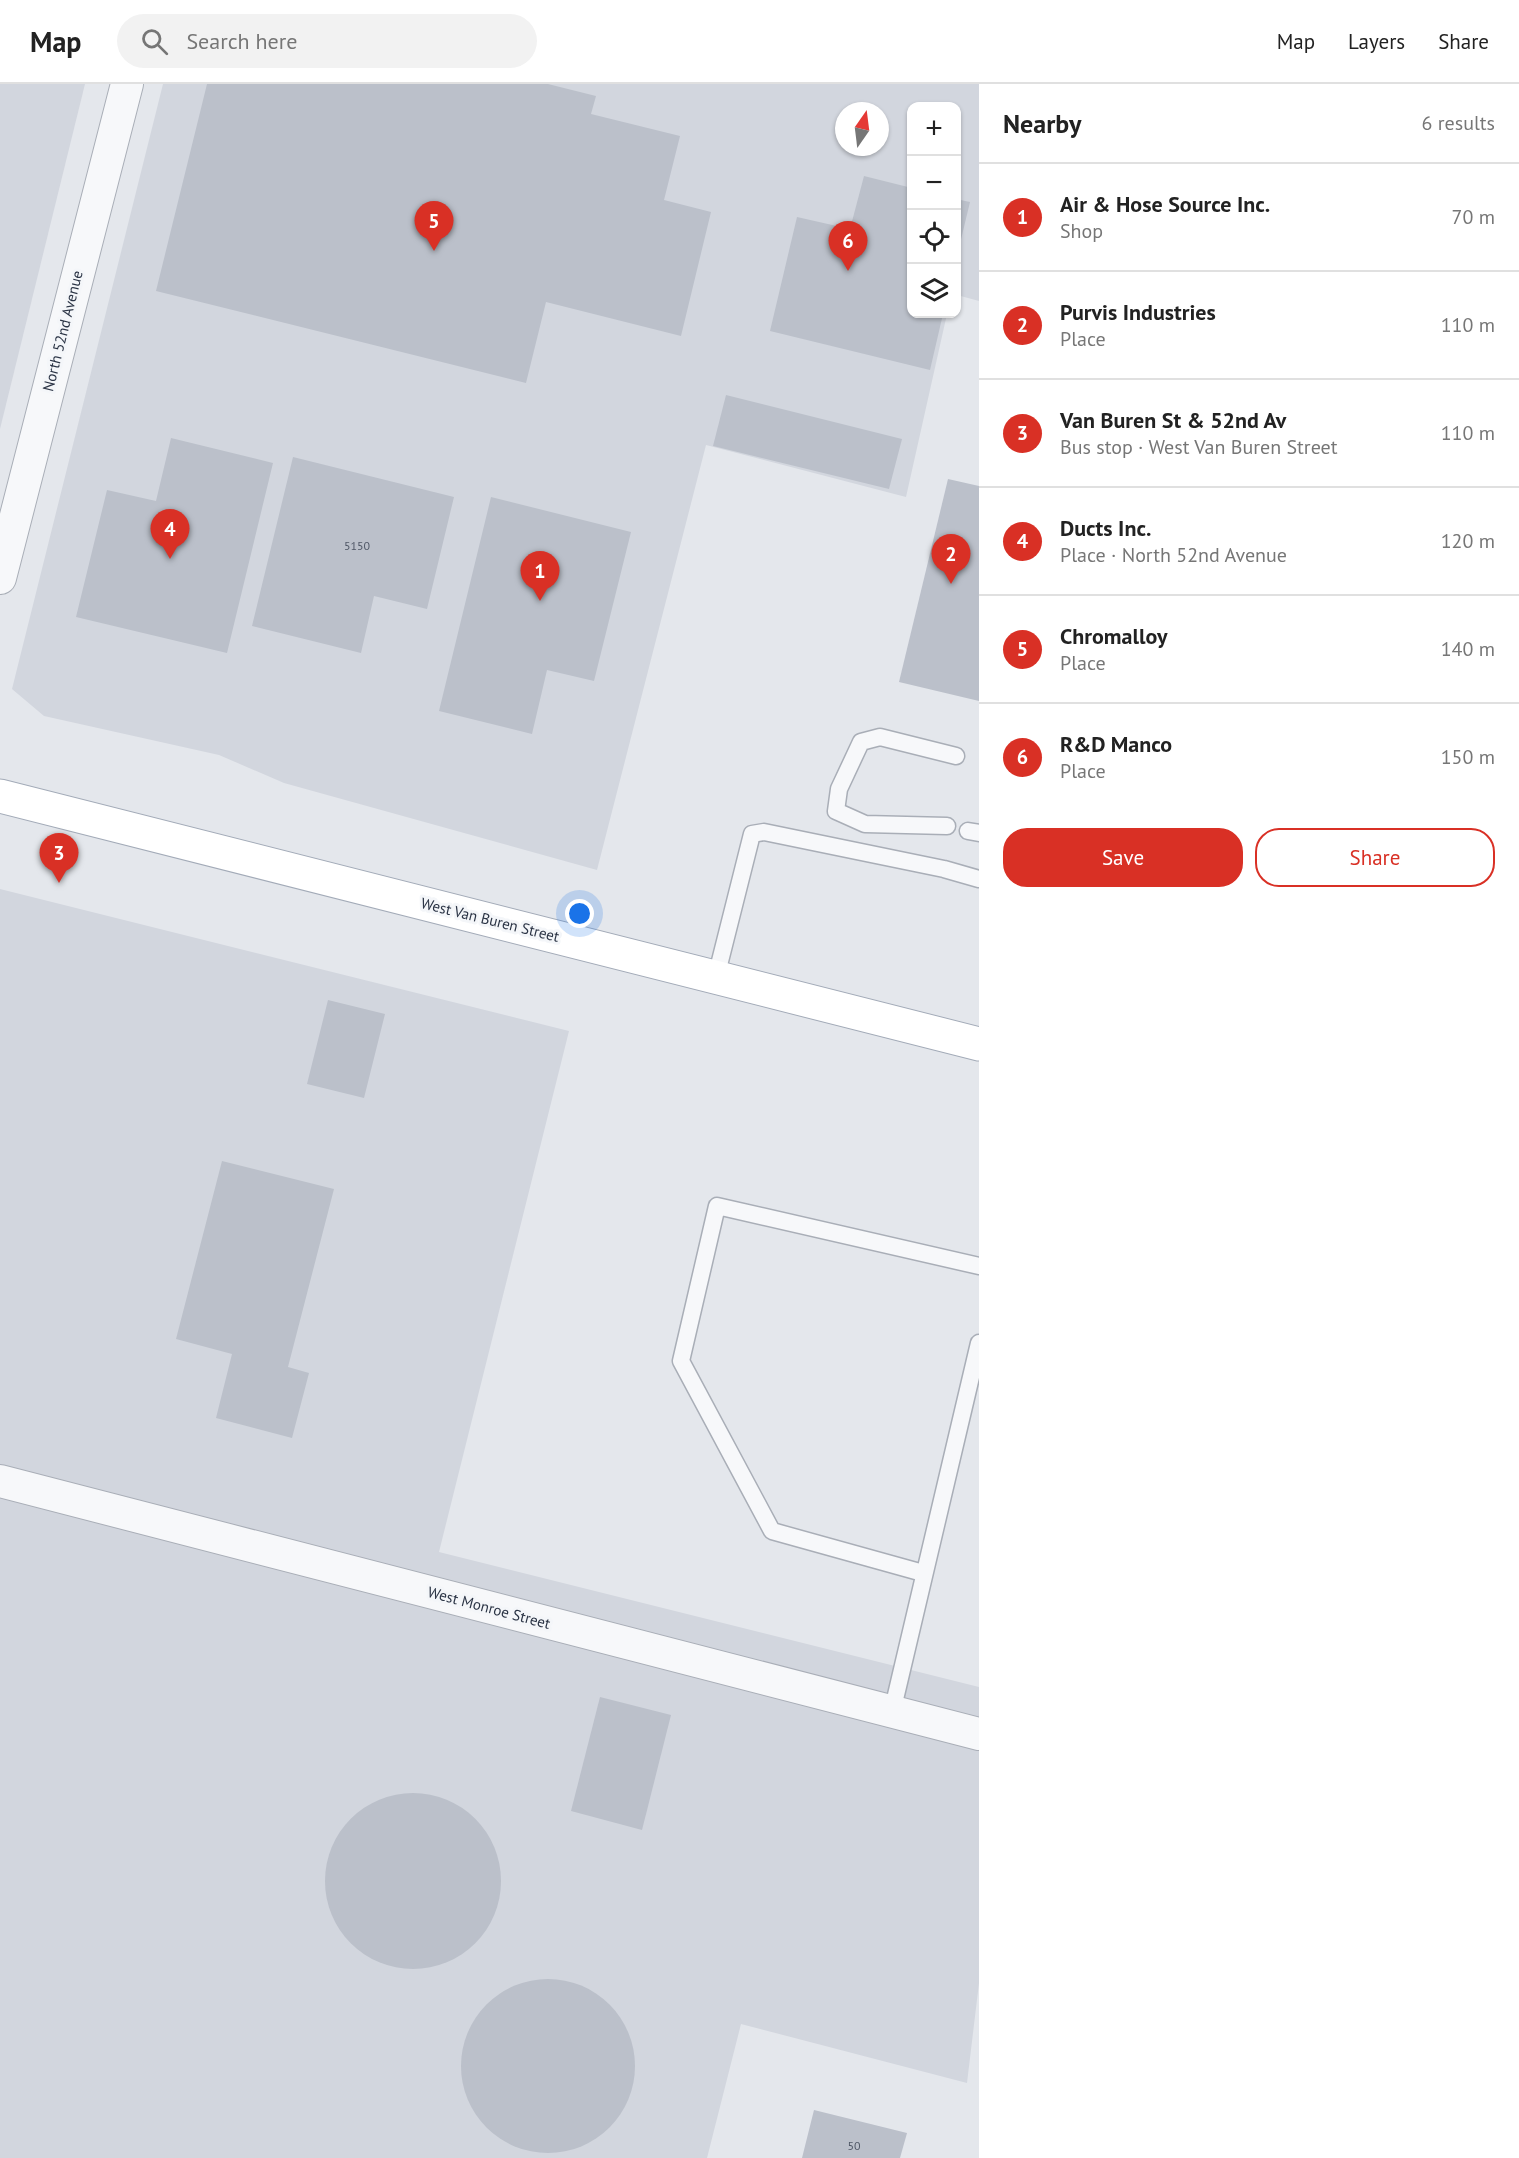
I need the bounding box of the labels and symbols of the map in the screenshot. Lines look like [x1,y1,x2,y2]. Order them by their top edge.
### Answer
north arrow [835,102,889,156]
pin: 5 [414,202,454,251]
pin: 6 [828,222,868,271]
street label: North 52nd Avenue [38,268,87,393]
pin: 4 [150,510,190,559]
pin: 2 [932,534,970,584]
house number: 5150 [344,538,371,553]
pin: 1 [520,552,560,601]
pin: 3 [40,834,78,883]
street label: West Van Buren Street [419,893,561,946]
your location [565,899,594,928]
street label: West Monroe Street [426,1582,552,1633]
house number: 50 [847,2138,861,2153]

